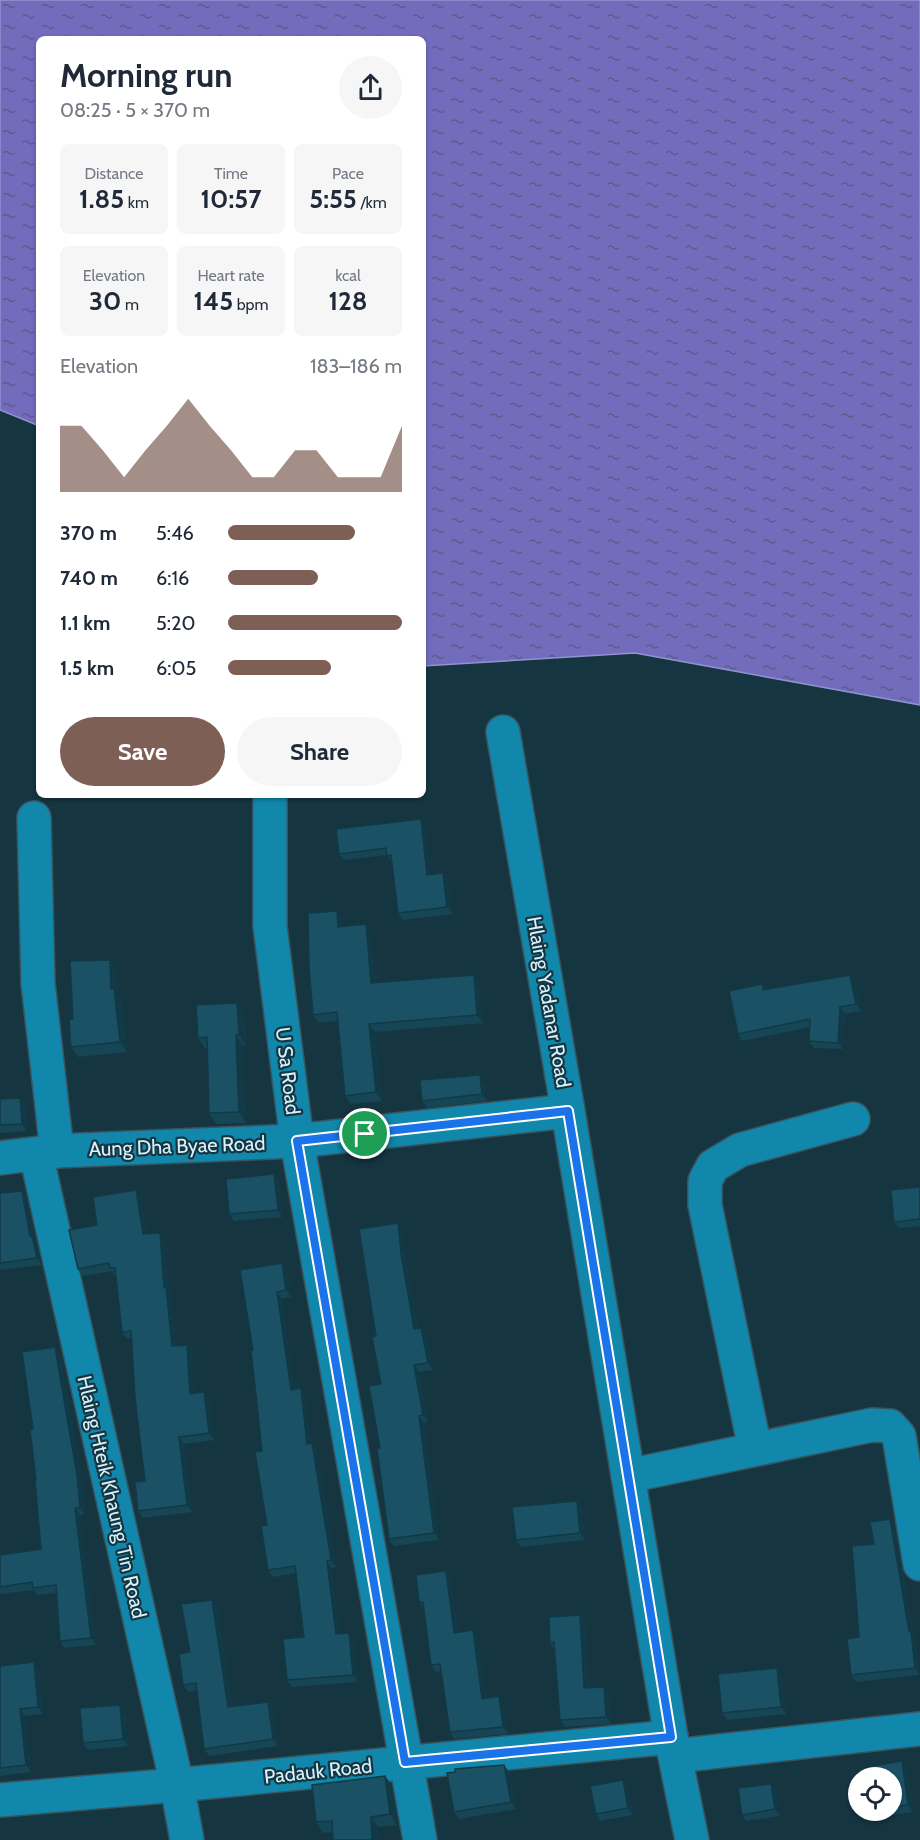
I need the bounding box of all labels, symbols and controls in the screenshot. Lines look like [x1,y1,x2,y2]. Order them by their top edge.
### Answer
text: Morning run [60,55,232,95]
button: share [339,56,402,119]
text: 08:25 · 5 × 370 m [60,98,210,122]
text: Distance [85,164,143,183]
text: Time [214,164,248,183]
text: Pace [332,164,364,183]
text: 1.85 [79,183,124,215]
text: 10:57 [201,183,261,215]
text: 5:55 [309,183,357,215]
text: km [124,193,149,212]
text: /km [357,193,387,212]
text: Elevation [83,266,145,285]
text: Heart rate [198,266,264,285]
text: kcal [335,266,361,285]
text: 30 [89,285,121,317]
text: 145 [193,285,233,317]
text: 128 [328,285,368,317]
text: m [121,295,139,314]
text: bpm [233,295,269,314]
text: Elevation [60,354,138,378]
text: 183–186 m [310,354,402,378]
text: 370 m [60,521,117,545]
text: 5:46 [156,521,194,545]
text: 740 m [60,566,118,590]
text: 6:16 [156,566,189,590]
text: 1.1 km [60,611,110,635]
text: 5:20 [156,611,195,635]
text: 1.5 km [60,656,114,680]
text: 6:05 [156,656,196,680]
button: Save [60,717,225,786]
button: Share [237,717,402,786]
street label: Hlaing Yadanar Road [522,915,576,1089]
street label: U Sa Road [271,1026,305,1116]
pin [339,1108,390,1159]
icon: arrive [348,1117,381,1150]
street label: Aung Dha Byae Road [88,1131,266,1161]
street label: Hlaing Hteik Khaung Tin Road [72,1373,152,1621]
street label: Padauk Road [263,1753,373,1789]
map controls [848,1767,902,1821]
button: locate [848,1767,902,1821]

